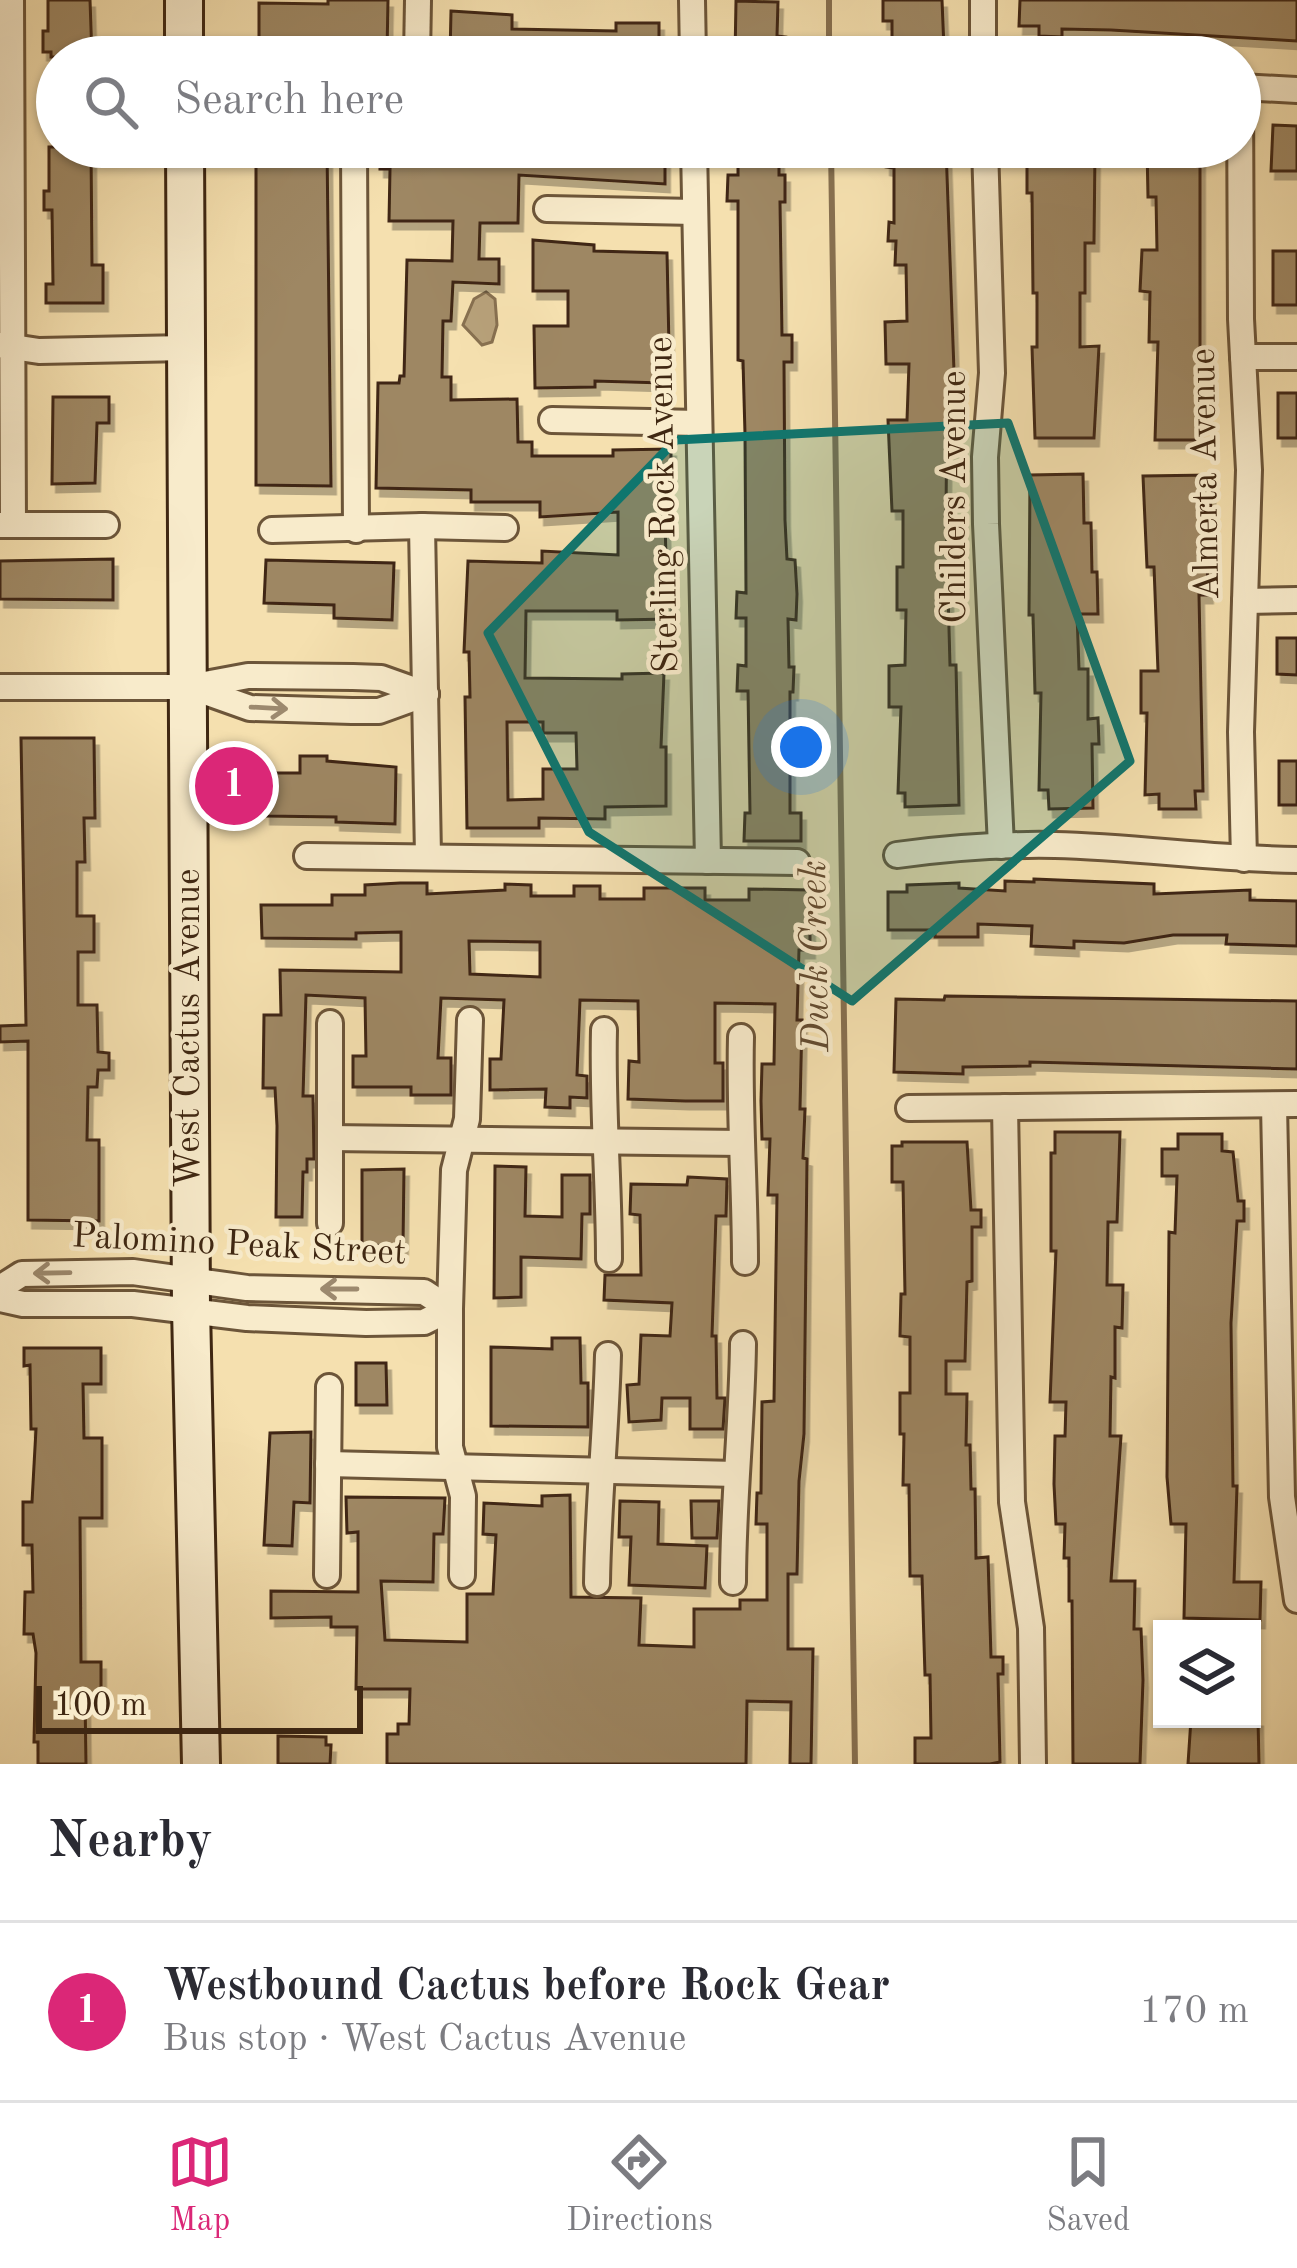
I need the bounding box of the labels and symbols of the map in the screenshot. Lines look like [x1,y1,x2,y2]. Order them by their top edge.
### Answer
street label: Sterling Rock Avenue [644,336,686,674]
street label: Almerta Avenue [1187,348,1227,600]
street label: Childers Avenue [938,370,974,624]
one-way arrow [249,697,288,720]
your location [771,717,831,777]
pin: 1 [195,741,273,831]
water label: Duck Creek [795,860,837,1053]
street label: West Cactus Avenue [172,868,208,1188]
street label: Palomino Peak Street [71,1219,407,1273]
one-way arrow [33,1262,72,1285]
one-way arrow [320,1278,359,1300]
scale bar [36,1680,363,1733]

